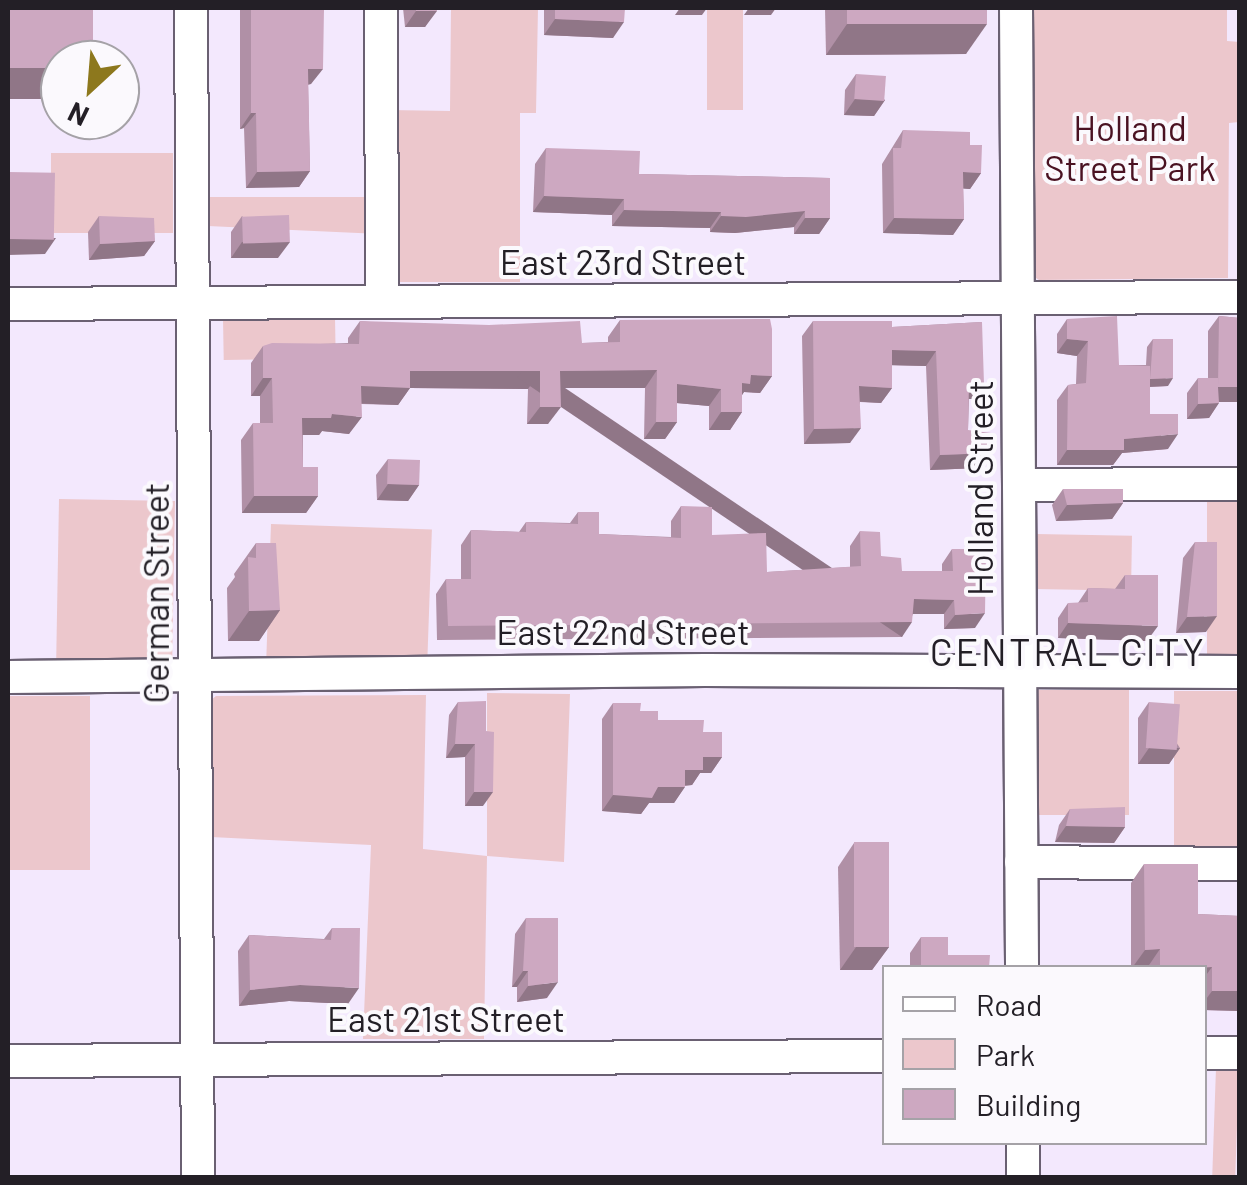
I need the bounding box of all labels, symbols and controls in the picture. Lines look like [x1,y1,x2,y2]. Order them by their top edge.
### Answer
north arrow [40,40,140,140]
text: N [62,96,94,135]
park label: Holland Street Park [1044,106,1216,188]
street label: East 23rd Street [500,240,746,282]
street label: Holland Street [958,380,1000,596]
street label: German Street [134,482,176,704]
street label: East 22nd Street [496,610,750,652]
district label: CENTRAL CITY [930,629,1206,675]
legend [882,965,1207,1145]
text: Road [976,986,1042,1022]
street label: East 21st Street [327,997,565,1039]
text: Park [976,1036,1035,1072]
text: Building [976,1086,1081,1122]

